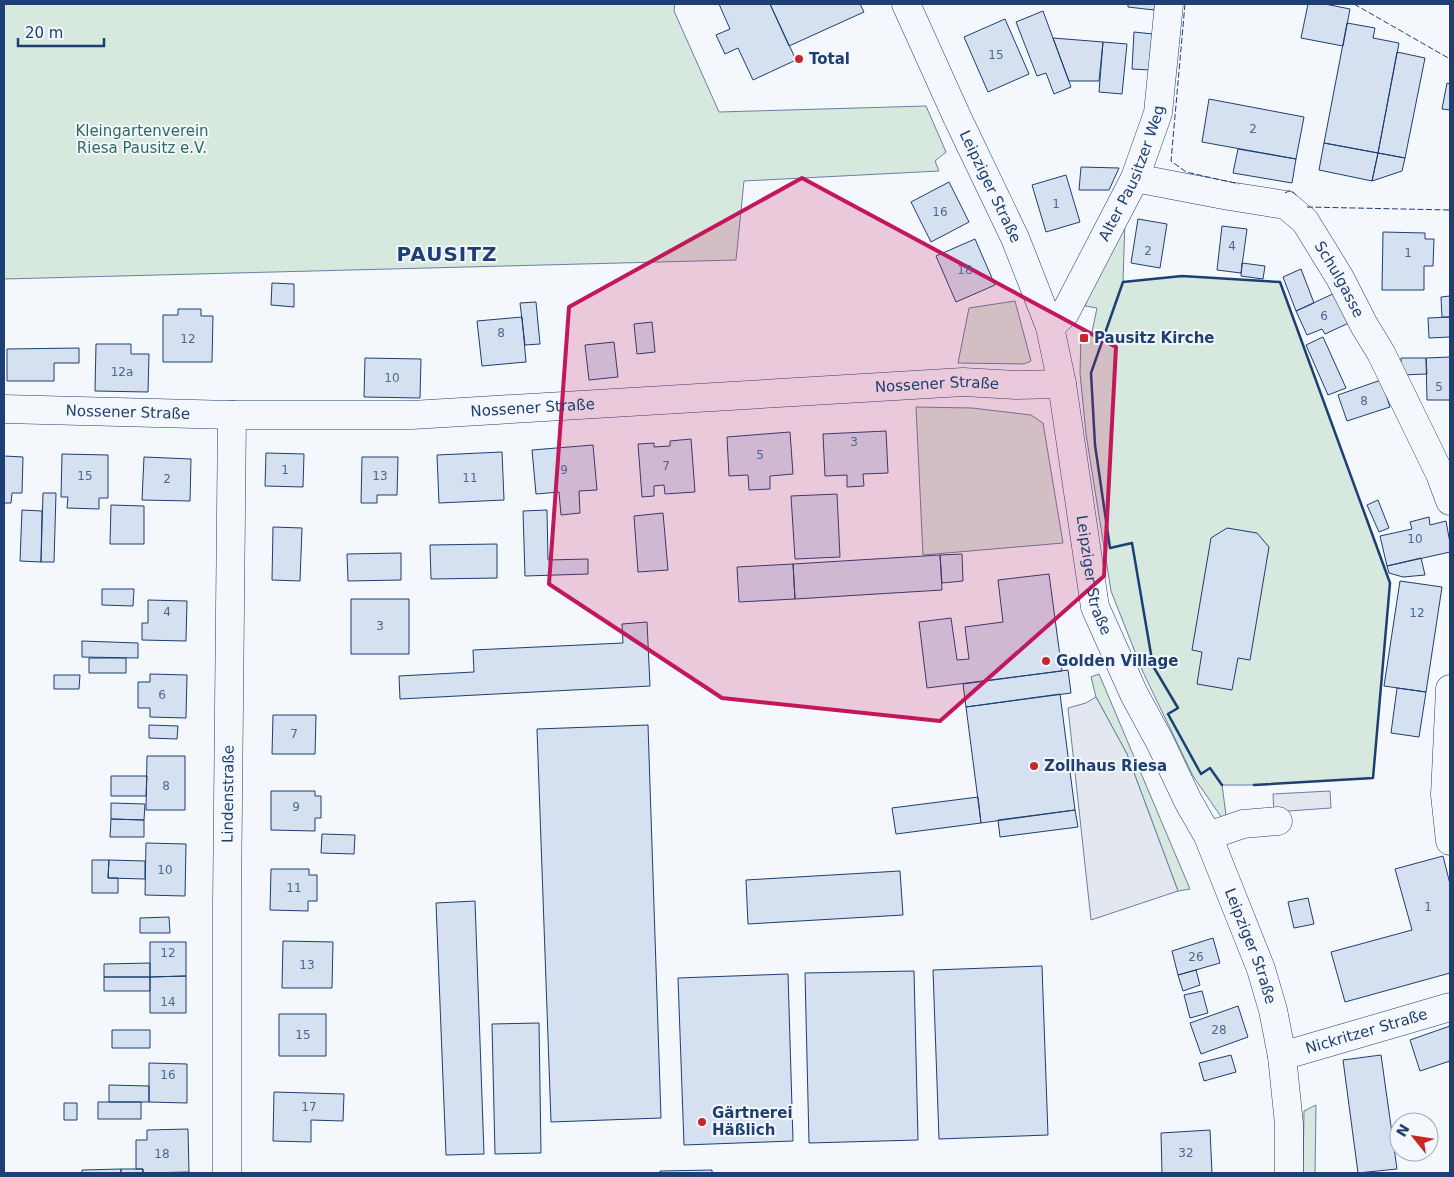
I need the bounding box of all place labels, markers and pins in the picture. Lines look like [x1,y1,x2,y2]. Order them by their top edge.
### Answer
place label: Total [809,50,850,68]
marker: Total [793,53,805,65]
place label: Pausitz Kirche [1094,329,1215,347]
marker: Pausitz Kirche [1078,332,1090,344]
place label: Golden Village [1056,652,1178,670]
marker: Golden Village [1040,655,1052,667]
place label: Zollhaus Riesa [1044,757,1167,775]
marker: Zollhaus Riesa [1028,760,1040,772]
place label: Gärtnerei Häßlich [712,1104,793,1139]
marker: Gärtnerei Häßlich [696,1116,708,1128]

